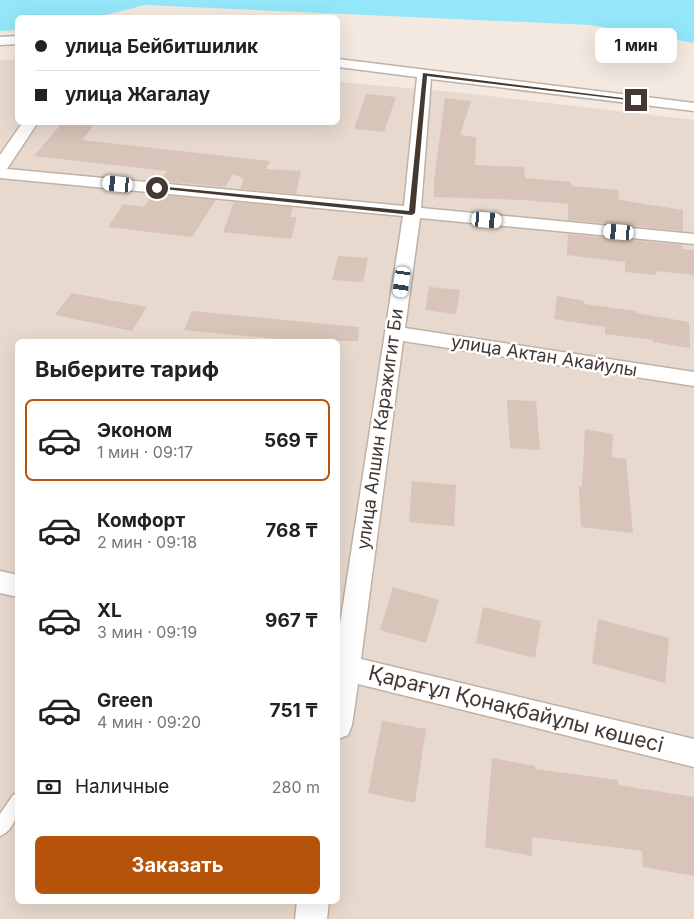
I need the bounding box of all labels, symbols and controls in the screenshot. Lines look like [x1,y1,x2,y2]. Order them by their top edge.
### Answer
callout: 1 мин [595,28,677,62]
text: улица Бейбитшилик [65,35,258,58]
text: 1 мин [614,35,658,55]
text: улица Жагалау [65,83,210,106]
route end [625,89,647,111]
car [102,175,133,193]
route start [146,177,168,199]
car [471,211,502,229]
car [603,223,634,241]
car [392,266,411,298]
street label: улица Алшин Каражигит Би [352,307,407,551]
street label: улица Актан Акайулы [450,330,639,381]
text: Выберите тариф [35,356,219,382]
icon: car [37,418,82,463]
text: Эконом [97,419,172,442]
text: 569 ₸ [264,429,318,452]
text: 1 мин · 09:17 [97,442,193,462]
icon: car [37,508,82,553]
text: Комфорт [97,509,185,532]
text: 768 ₸ [265,519,318,542]
text: 2 мин · 09:18 [97,532,197,552]
icon: car [37,598,82,643]
text: XL [97,599,122,622]
text: 967 ₸ [265,609,318,632]
text: 3 мин · 09:19 [97,622,197,642]
street label: Қарағұл Қонақбайұлы көшесі [366,660,666,757]
icon: car [37,688,82,733]
text: Green [97,689,153,712]
text: 751 ₸ [270,699,318,722]
text: 4 мин · 09:20 [97,712,201,732]
icon: cash [35,773,63,801]
text: Наличные [75,775,169,798]
text: 280 m [272,777,320,797]
button: Заказать [35,836,320,894]

